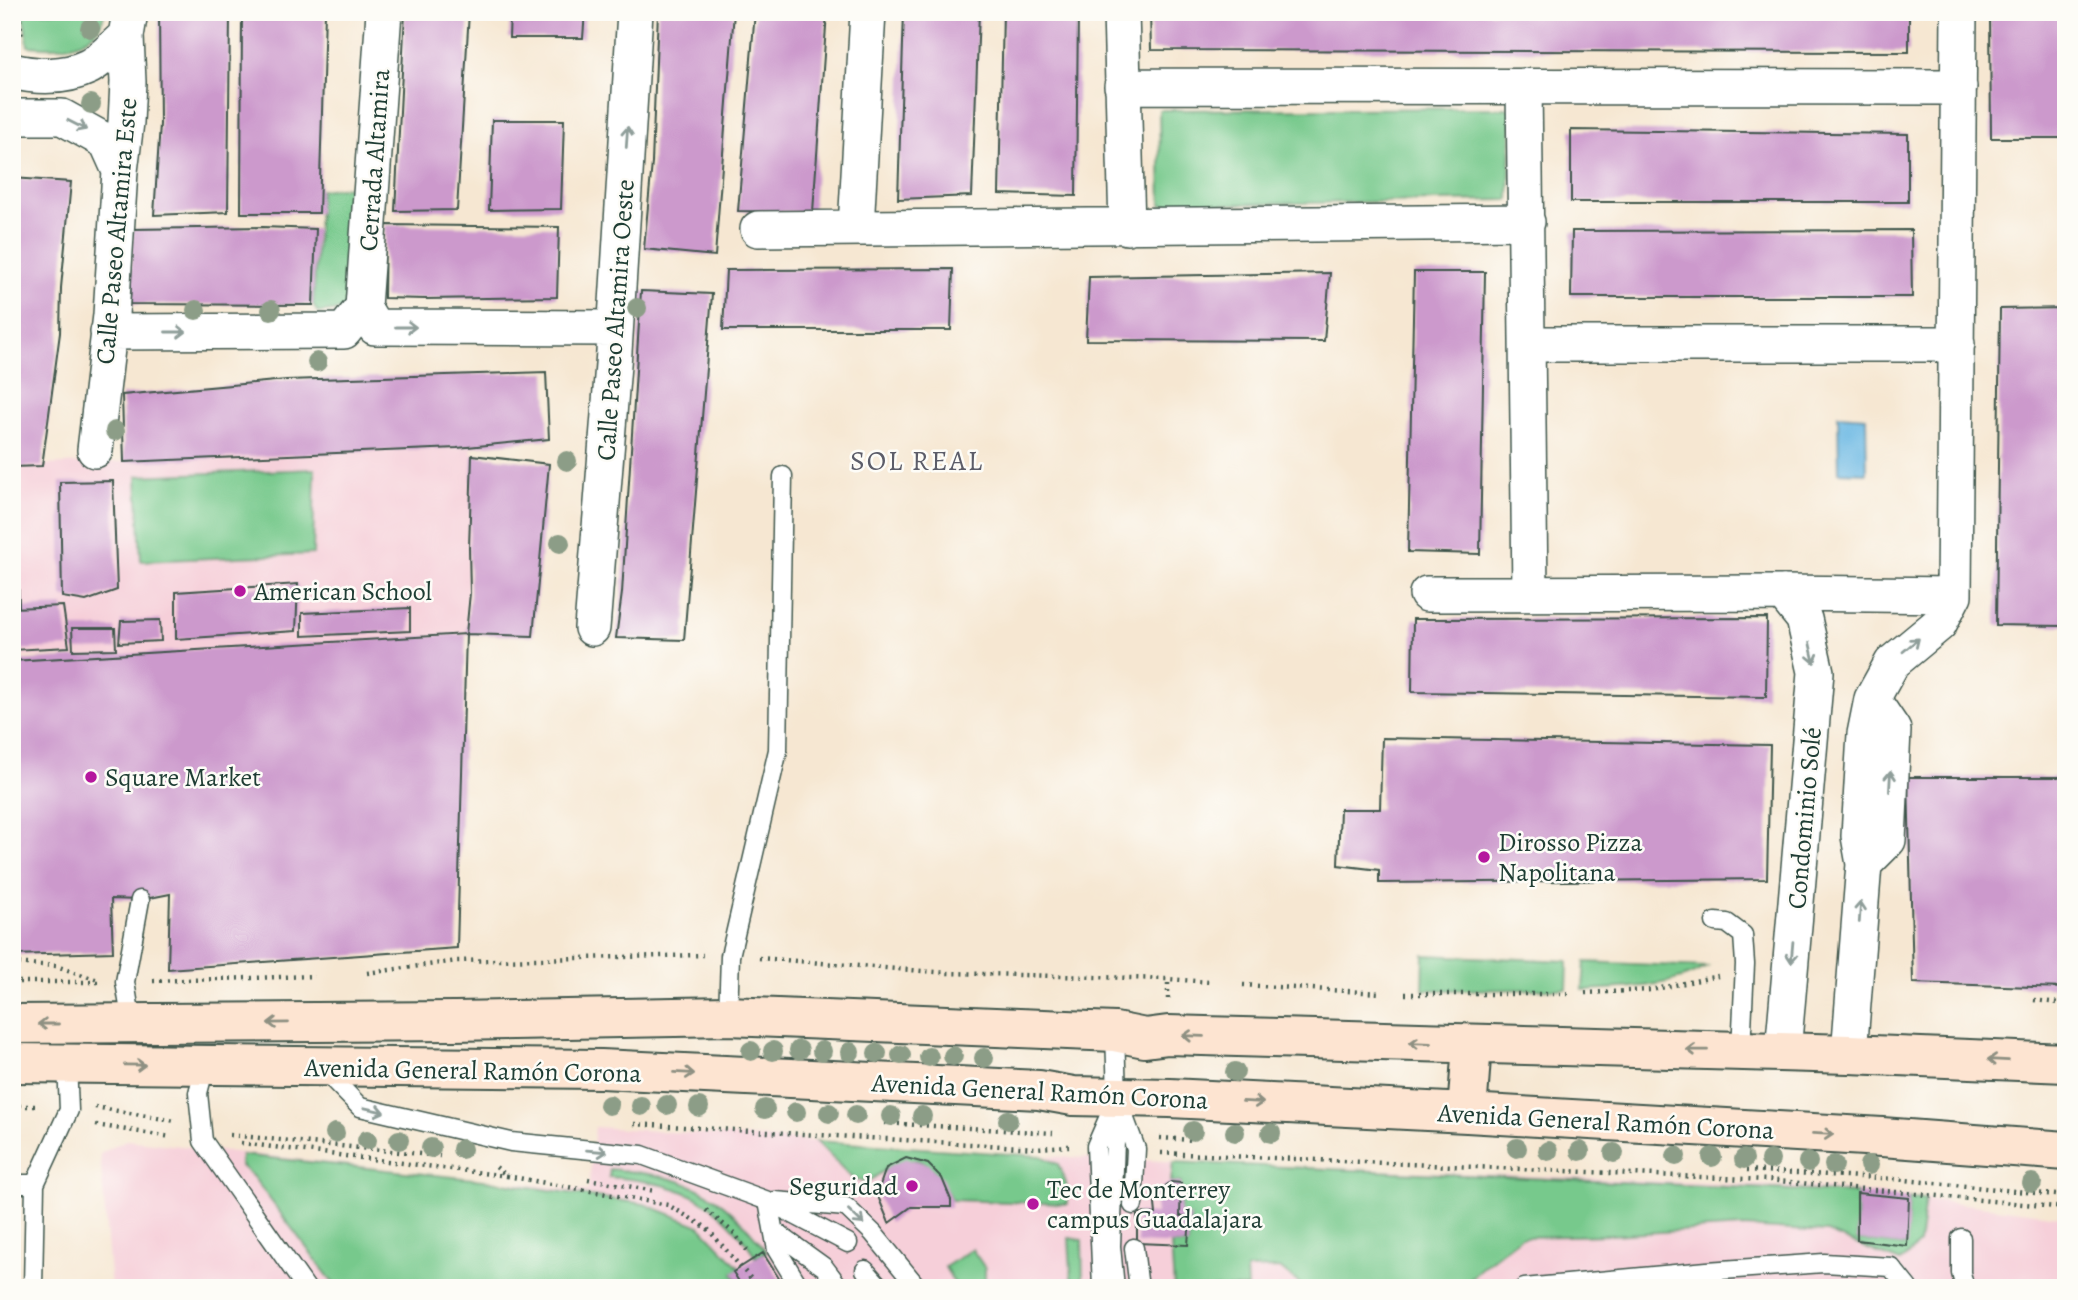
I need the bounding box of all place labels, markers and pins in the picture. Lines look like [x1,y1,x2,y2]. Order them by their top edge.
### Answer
place label: American School [253,574,432,609]
marker: American School [232,583,248,599]
place label: Square Market [105,760,261,795]
marker: Square Market [83,769,99,785]
place label: Dirosso Pizza Napolitana [1498,825,1643,890]
marker: Dirosso Pizza Napolitana [1476,849,1492,865]
place label: Seguridad [789,1169,898,1204]
place label: Tec de Monterrey campus Guadalajara [1047,1172,1263,1237]
marker: Seguridad [904,1178,920,1194]
marker: Tec de Monterrey campus Guadalajara [1025,1196,1041,1212]

